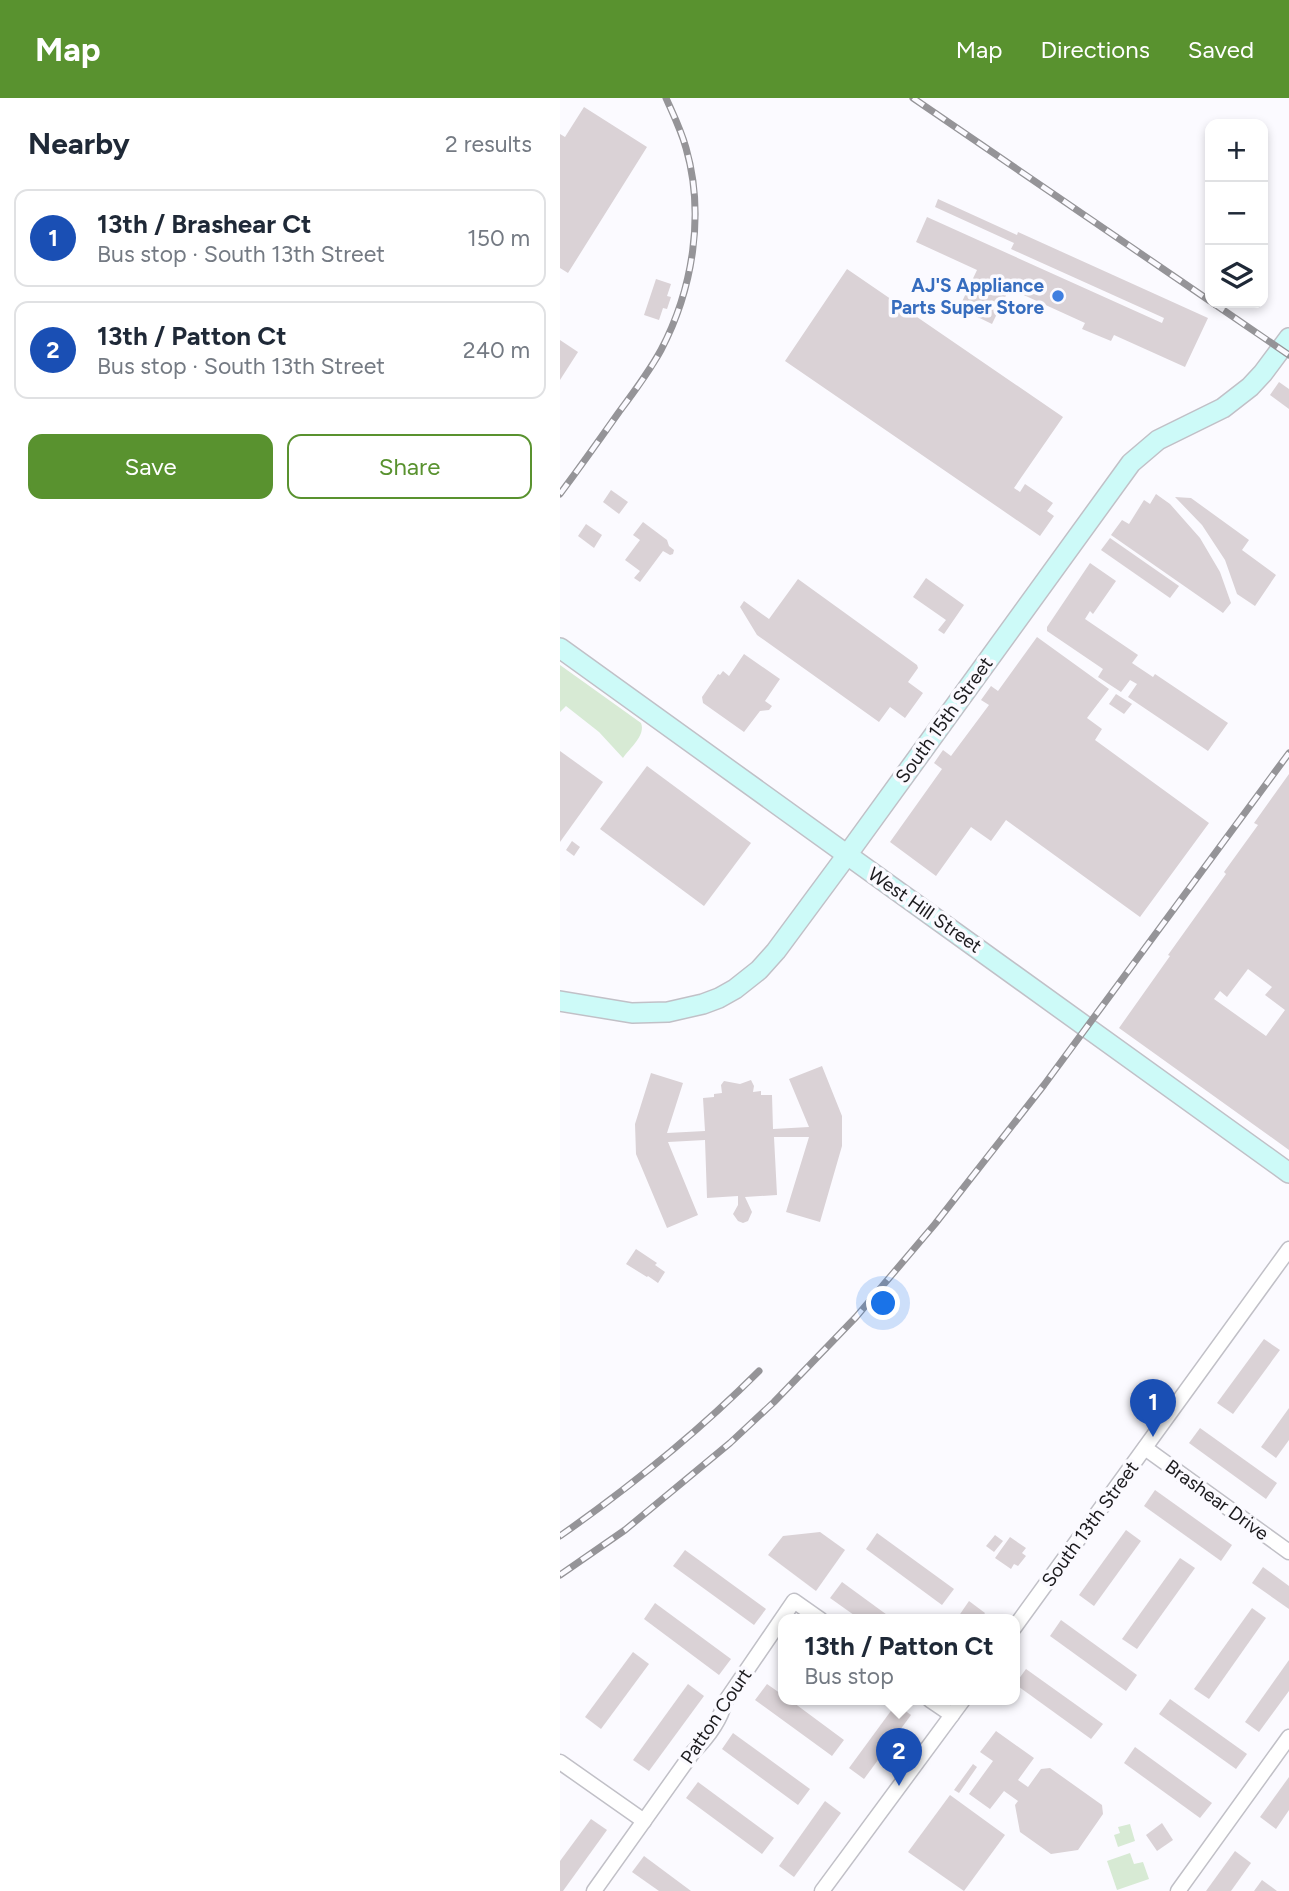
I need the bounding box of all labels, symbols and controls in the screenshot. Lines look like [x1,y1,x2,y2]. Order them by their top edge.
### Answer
text: Map [35,30,101,69]
text: Map [956,35,1002,64]
text: Directions [1040,35,1150,64]
text: Saved [1188,35,1254,64]
map controls [1205,119,1268,308]
button: + [1205,119,1268,182]
text: Nearby [28,125,130,162]
text: 2 results [445,130,532,158]
button: − [1205,182,1268,245]
text: 13th / Brashear Ct [97,208,311,240]
text: 1 [48,224,58,252]
text: 150 m [467,224,530,252]
text: Bus stop · South 13th Street [97,240,385,268]
button: layers [1205,245,1268,308]
place label: AJ'S Appliance Parts Super Store [891,274,1044,319]
marker: AJ'S Appliance Parts Super Store [1050,288,1066,304]
text: 13th / Patton Ct [97,320,287,352]
text: 2 [46,336,60,364]
text: 240 m [463,336,530,364]
text: Bus stop · South 13th Street [97,352,385,380]
button: Save [28,434,273,499]
button: Share [287,434,532,499]
street label: South 15th Street [891,652,997,788]
street label: West Hill Street [864,862,986,958]
your location [866,1286,900,1320]
pin: 1 [1130,1379,1176,1437]
street label: Brashear Drive [1161,1455,1273,1545]
street label: South 13th Street [1037,1457,1143,1591]
popup [778,1614,1020,1705]
text: 13th / Patton Ct [804,1630,994,1662]
text: Bus stop [804,1662,894,1690]
street label: Patton Court [676,1664,756,1768]
pin: 2 [876,1728,922,1786]

